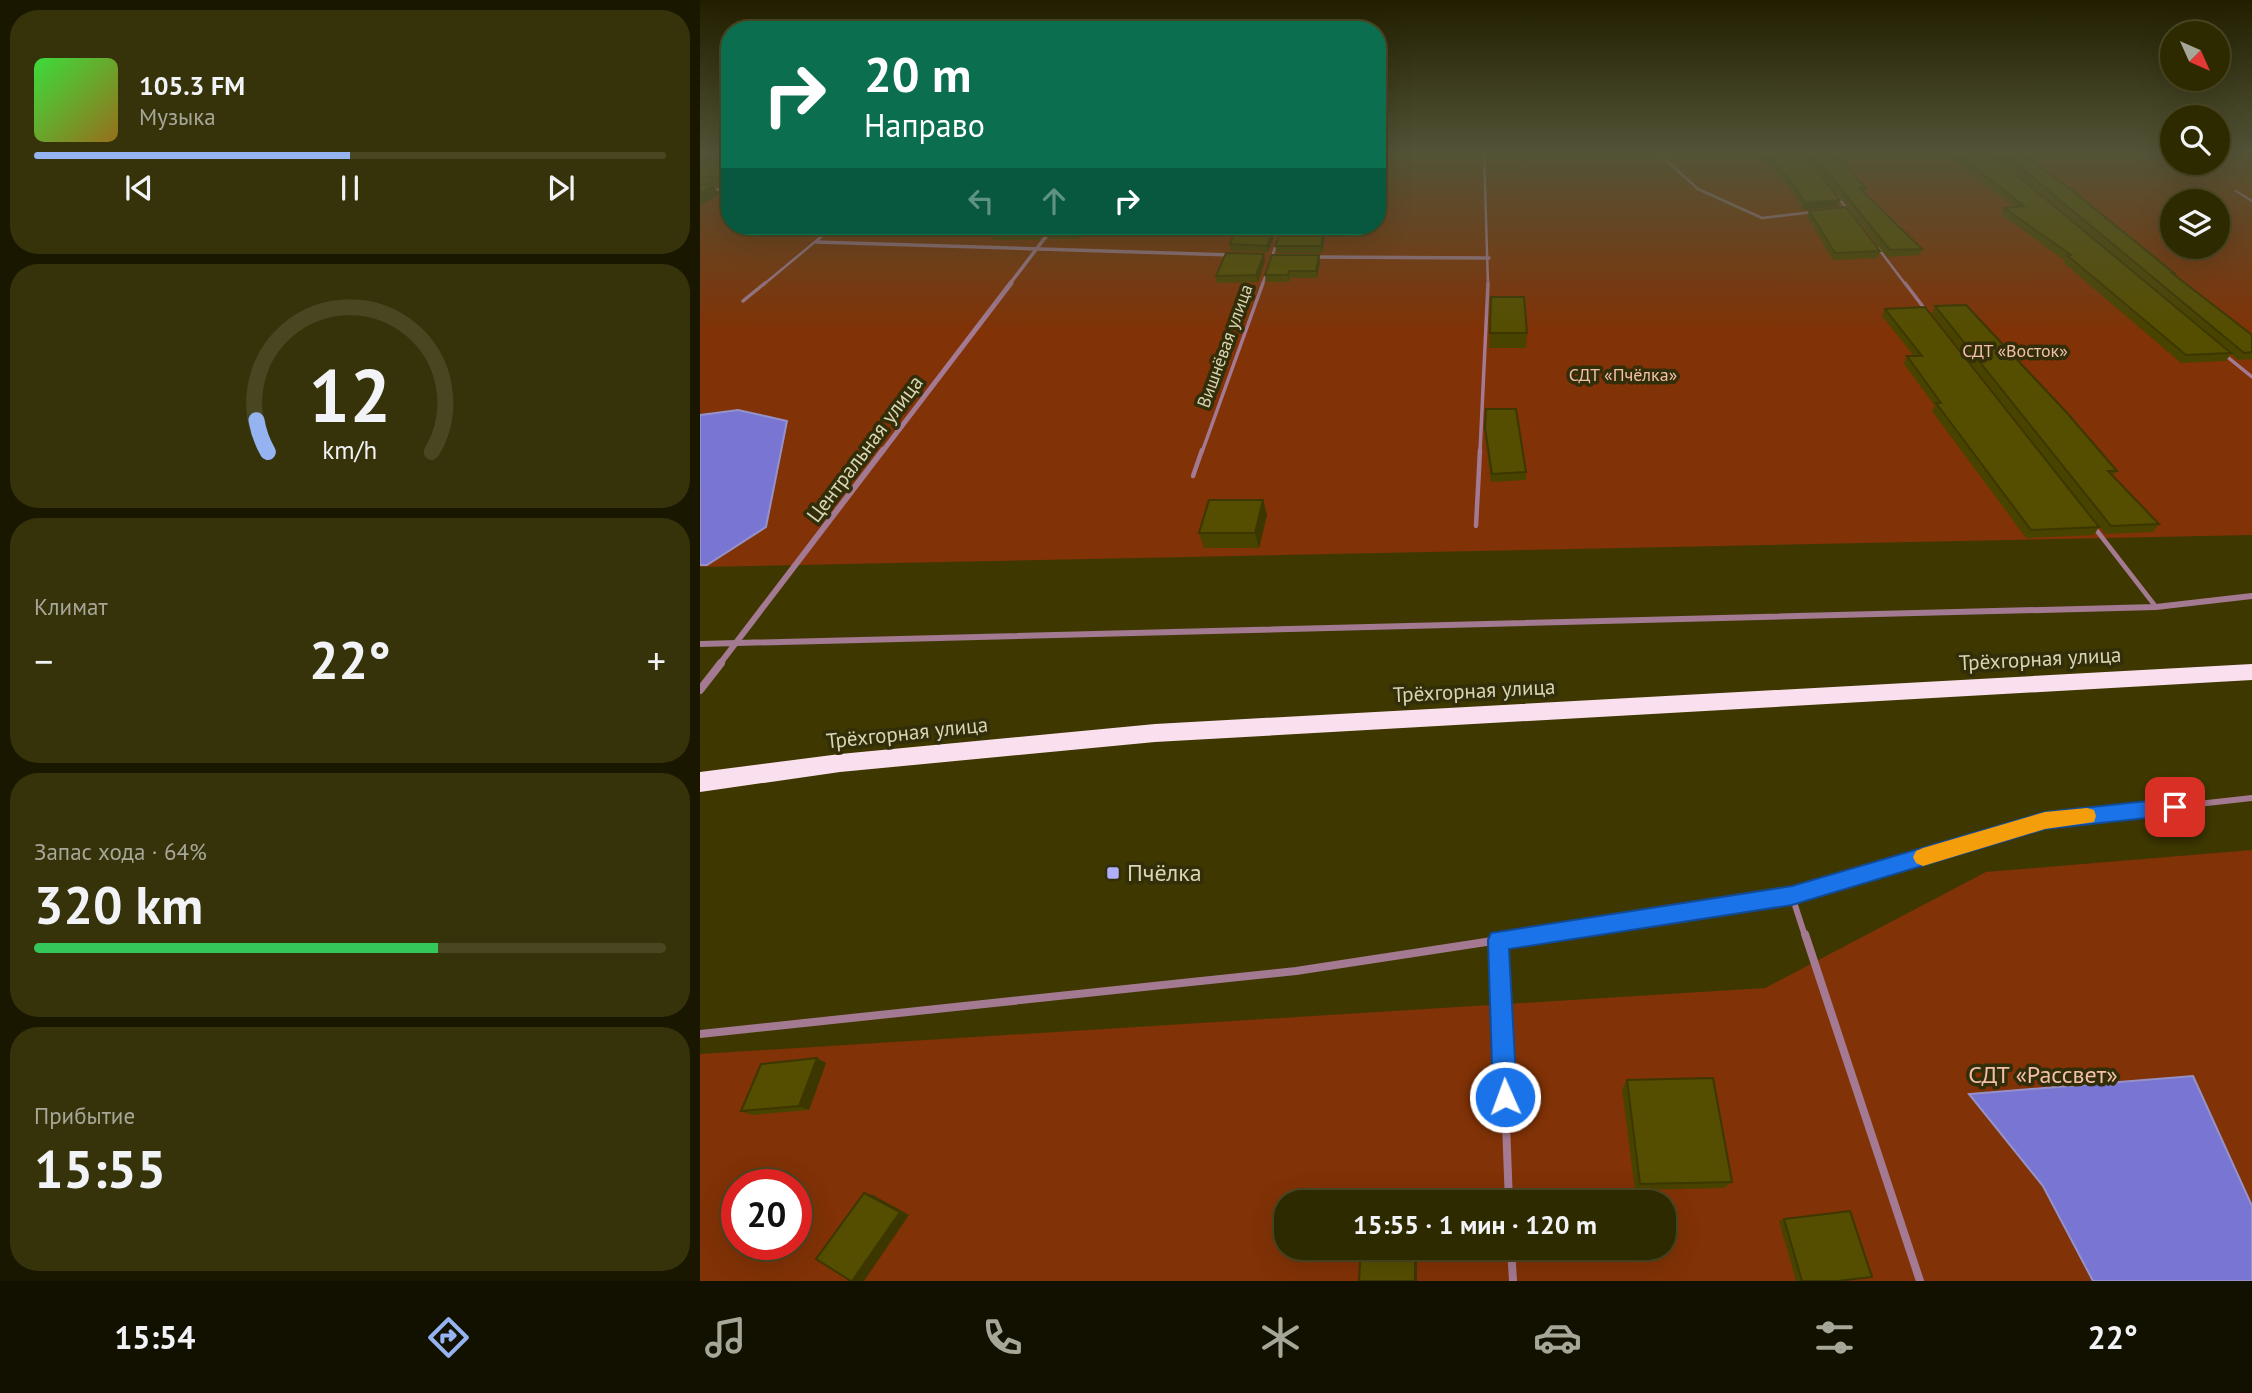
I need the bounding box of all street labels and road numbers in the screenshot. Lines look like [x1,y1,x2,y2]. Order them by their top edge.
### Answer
street label: Вишнёвая улица [1192,281,1257,411]
street label: Центральная улица [801,370,929,528]
street label: Трёхгорная улица [1958,641,2122,676]
street label: Трёхгорная улица [1392,673,1556,708]
street label: Трёхгорная улица [825,711,989,754]

